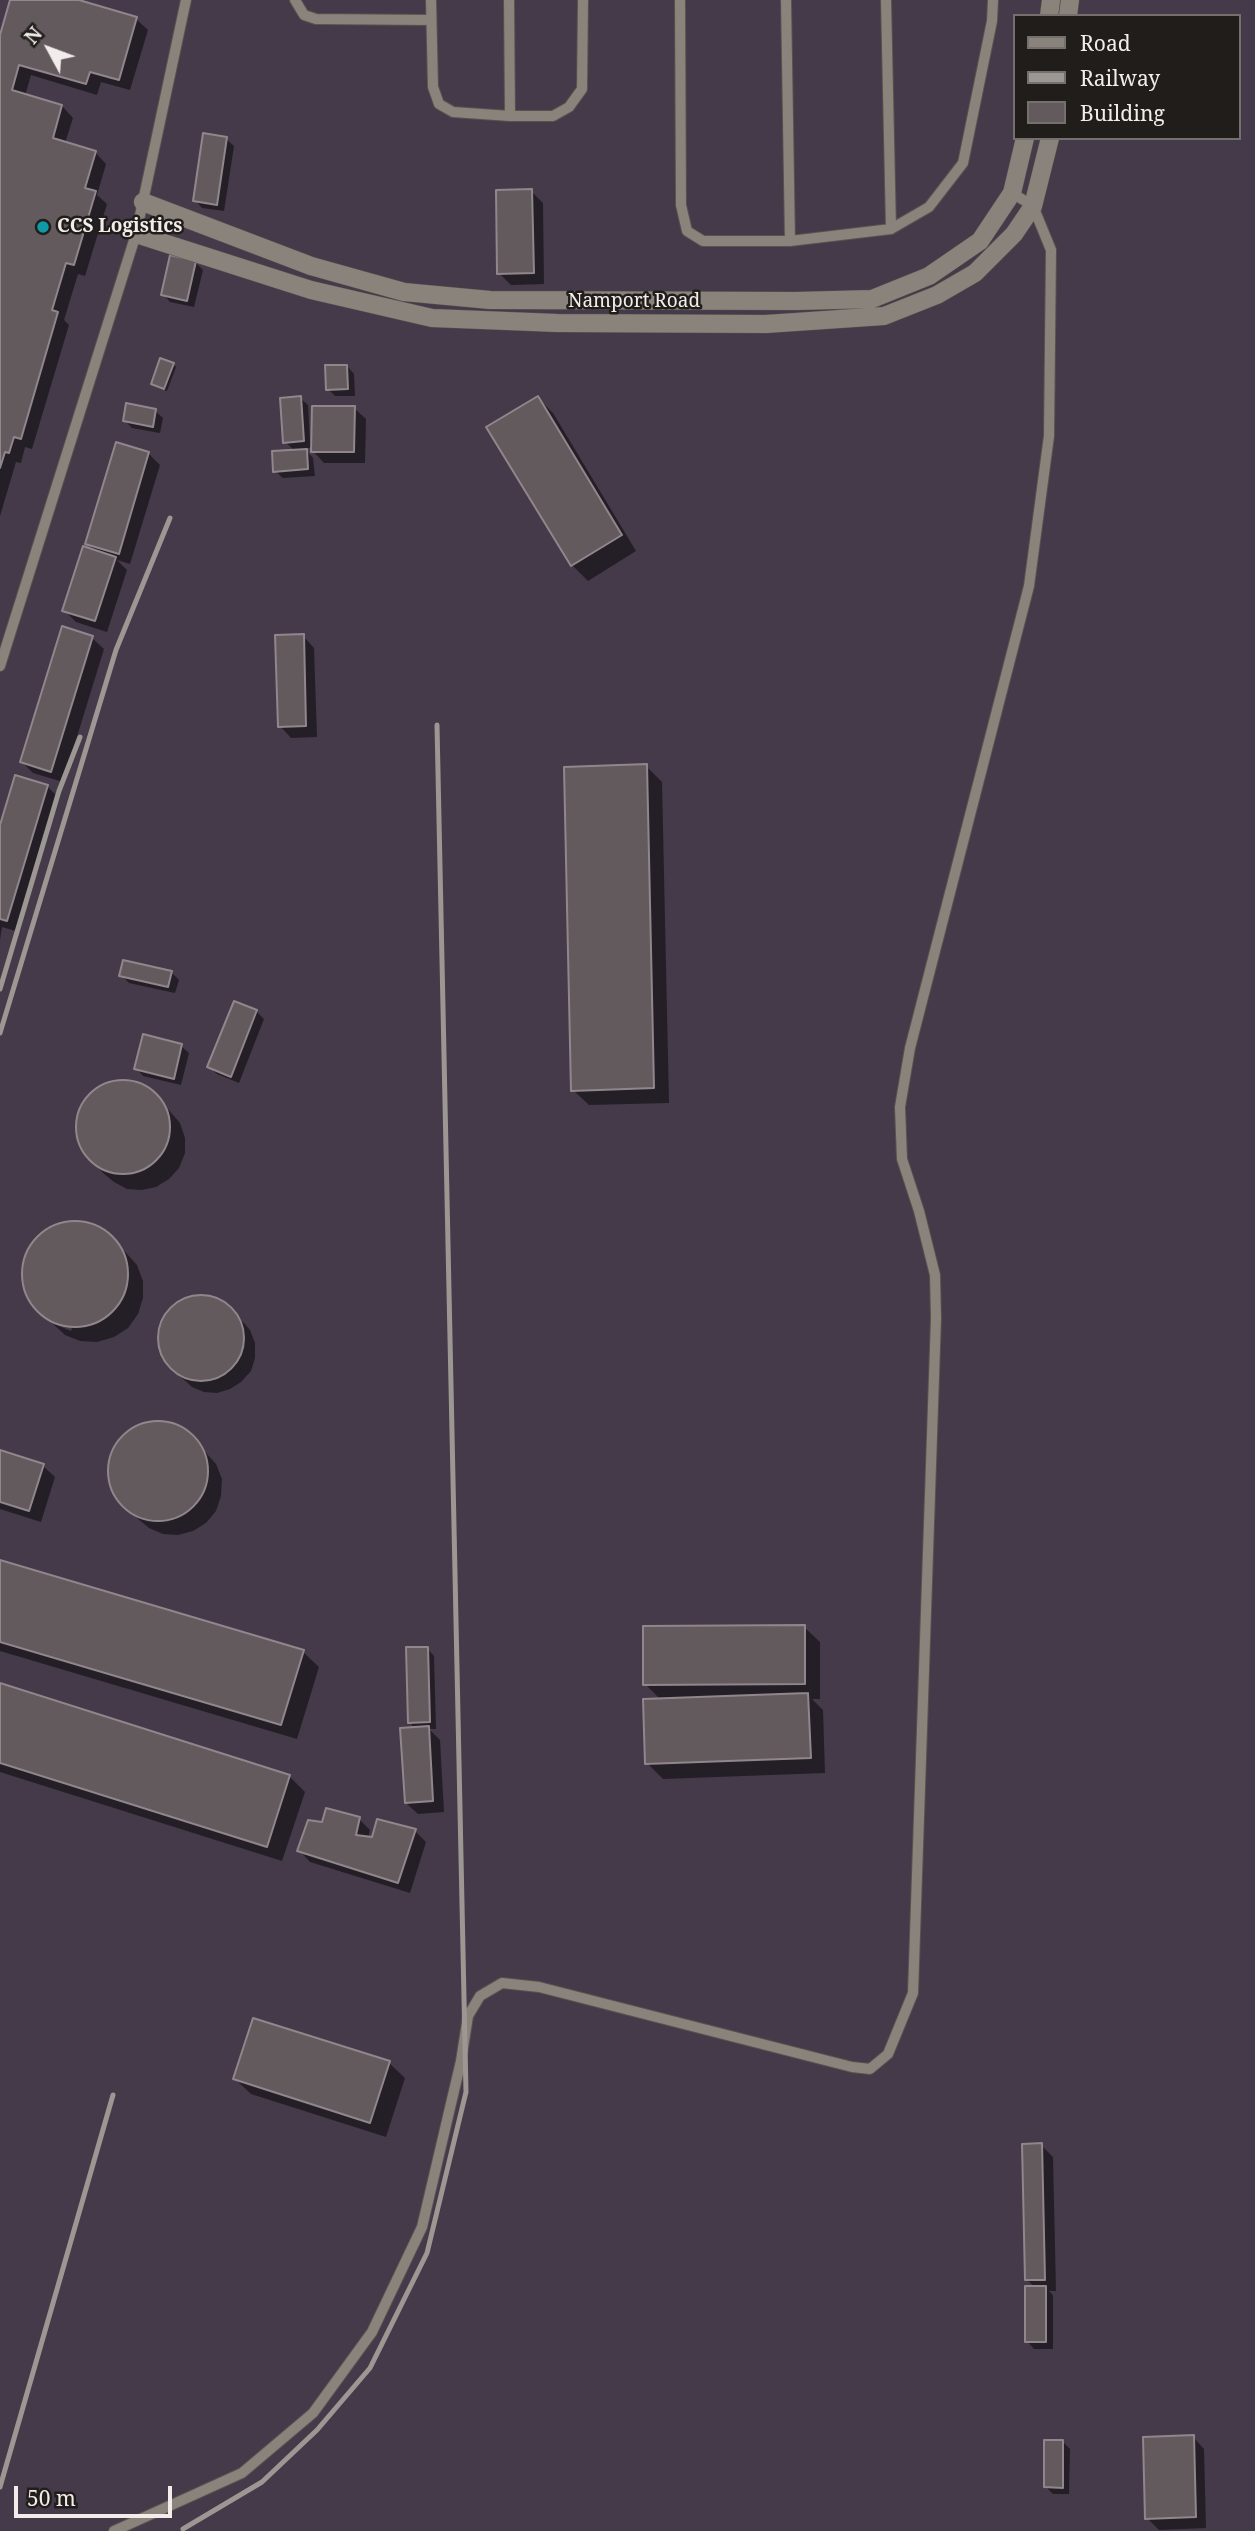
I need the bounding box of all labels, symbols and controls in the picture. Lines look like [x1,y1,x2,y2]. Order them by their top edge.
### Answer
north arrow [14,14,84,84]
legend [1014,14,1241,140]
text: N [18,21,48,49]
text: Road [1080,29,1131,57]
text: Railway [1080,64,1160,92]
text: Building [1080,99,1165,127]
place label: CCS Logistics [57,216,182,238]
marker: CCS Logistics [35,219,51,235]
street label: Namport Road [568,291,700,313]
scale bar [18,2472,175,2516]
text: 50 m [27,2484,76,2512]

